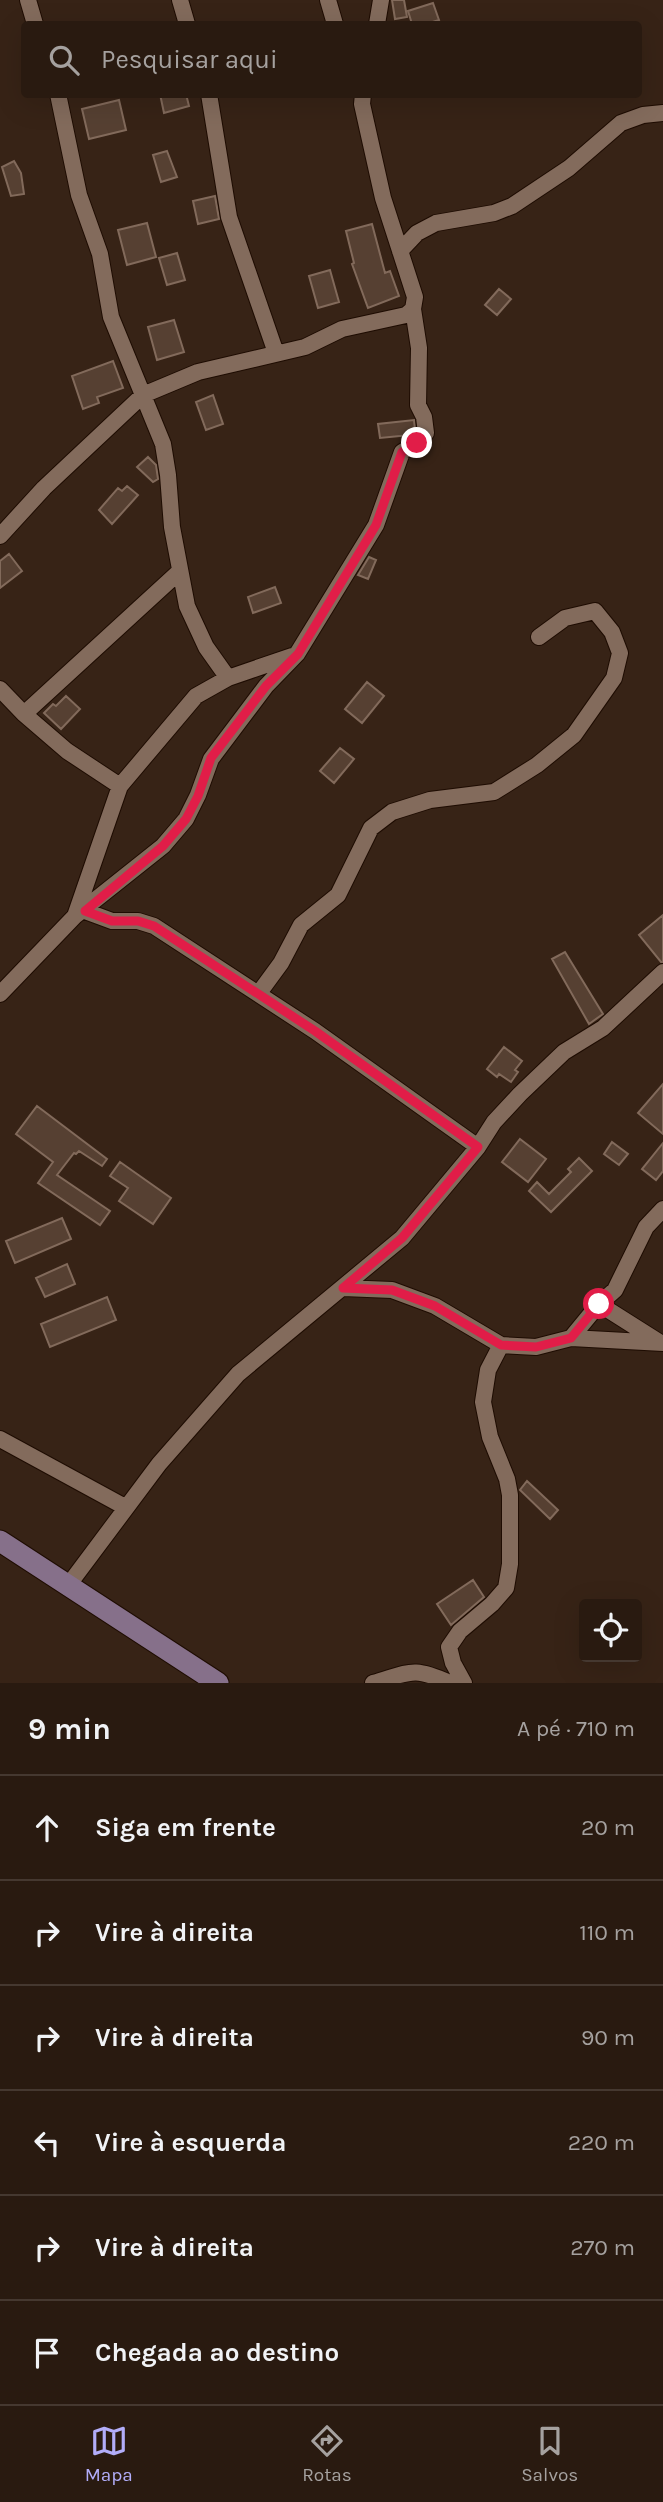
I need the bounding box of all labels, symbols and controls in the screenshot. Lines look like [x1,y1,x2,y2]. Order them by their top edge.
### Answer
search box [21,21,642,98]
icon: search [45,41,83,79]
text: Pesquisar aqui [101,44,278,75]
route end [401,427,432,458]
route start [583,1288,614,1319]
map controls [579,1599,642,1662]
button: locate [579,1599,642,1662]
text: 9 min [28,1711,111,1747]
text: A pé · 710 m [517,1715,635,1742]
icon: ahead [28,1809,66,1847]
text: Siga em frente [95,1812,276,1843]
text: 20 m [581,1814,635,1841]
icon: right [28,1914,66,1952]
text: Vire à direita [95,1917,254,1948]
text: 110 m [579,1919,635,1946]
icon: right [28,2019,66,2057]
text: Vire à direita [95,2022,254,2053]
text: 90 m [581,2024,635,2051]
icon: left [28,2124,66,2162]
text: Vire à esquerda [95,2127,286,2158]
text: 220 m [568,2129,635,2156]
icon: right [28,2229,66,2267]
text: Vire à direita [95,2232,254,2263]
text: 270 m [570,2234,635,2261]
icon: arrive [28,2334,66,2372]
text: Chegada ao destino [95,2337,339,2368]
tab: Mapa [85,2422,133,2486]
tab: Rotas [302,2422,352,2486]
tab: Salvos [521,2422,578,2486]

